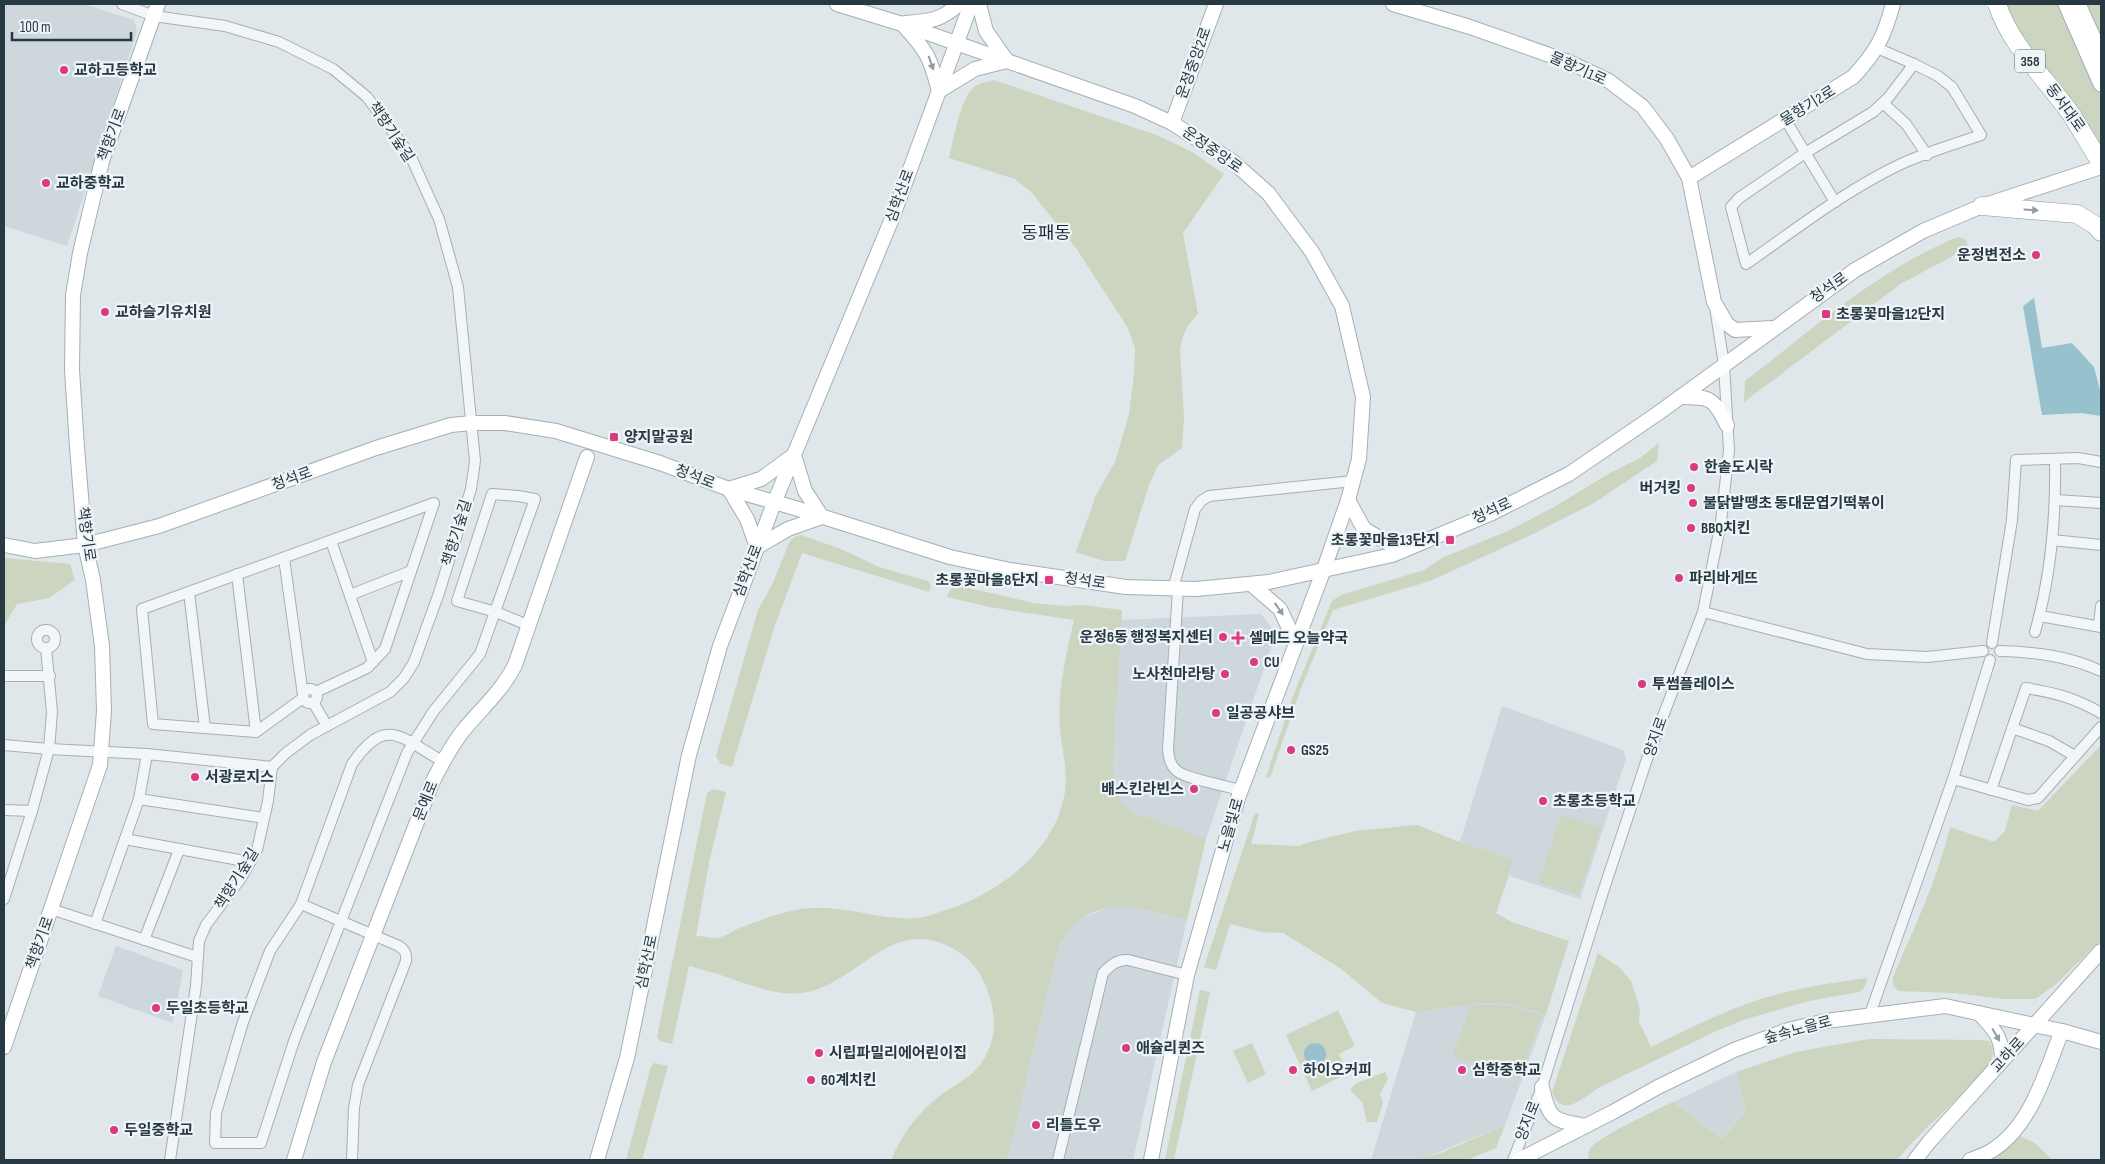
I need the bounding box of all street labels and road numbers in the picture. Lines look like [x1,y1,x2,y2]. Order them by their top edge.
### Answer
street label: 운정중앙2로 [1172,24,1216,102]
street label: 물향기1로 [1547,48,1609,90]
road number: 358 [2015,49,2045,72]
street label: 동서대로 [2041,80,2089,136]
street label: 물향기2로 [1777,82,1839,130]
street label: 책향기숲길 [364,98,418,166]
street label: 책향기로 [94,106,130,164]
street label: 운정중앙로 [1178,122,1246,178]
street label: 심학산로 [882,167,918,225]
street label: 청석로 [1807,268,1851,308]
street label: 청석로 [672,461,718,493]
street label: 청석로 [269,463,315,495]
street label: 청석로 [1469,494,1515,528]
street label: 책향기숲길 [438,497,476,569]
street label: 책향기로 [73,505,99,563]
street label: 심학산로 [729,542,767,600]
street label: 청석로 [1063,569,1107,593]
street label: 양지로 [1640,714,1672,760]
street label: 문예로 [409,778,443,824]
street label: 노을빛로 [1214,796,1248,854]
street label: 책향기숲길 [211,845,263,913]
street label: 책향기로 [22,914,58,972]
street label: 심학산로 [632,933,662,991]
street label: 숲속노을로 [1762,1012,1834,1048]
street label: 교하로 [1987,1033,2029,1077]
street label: 양지로 [1511,1098,1545,1144]

